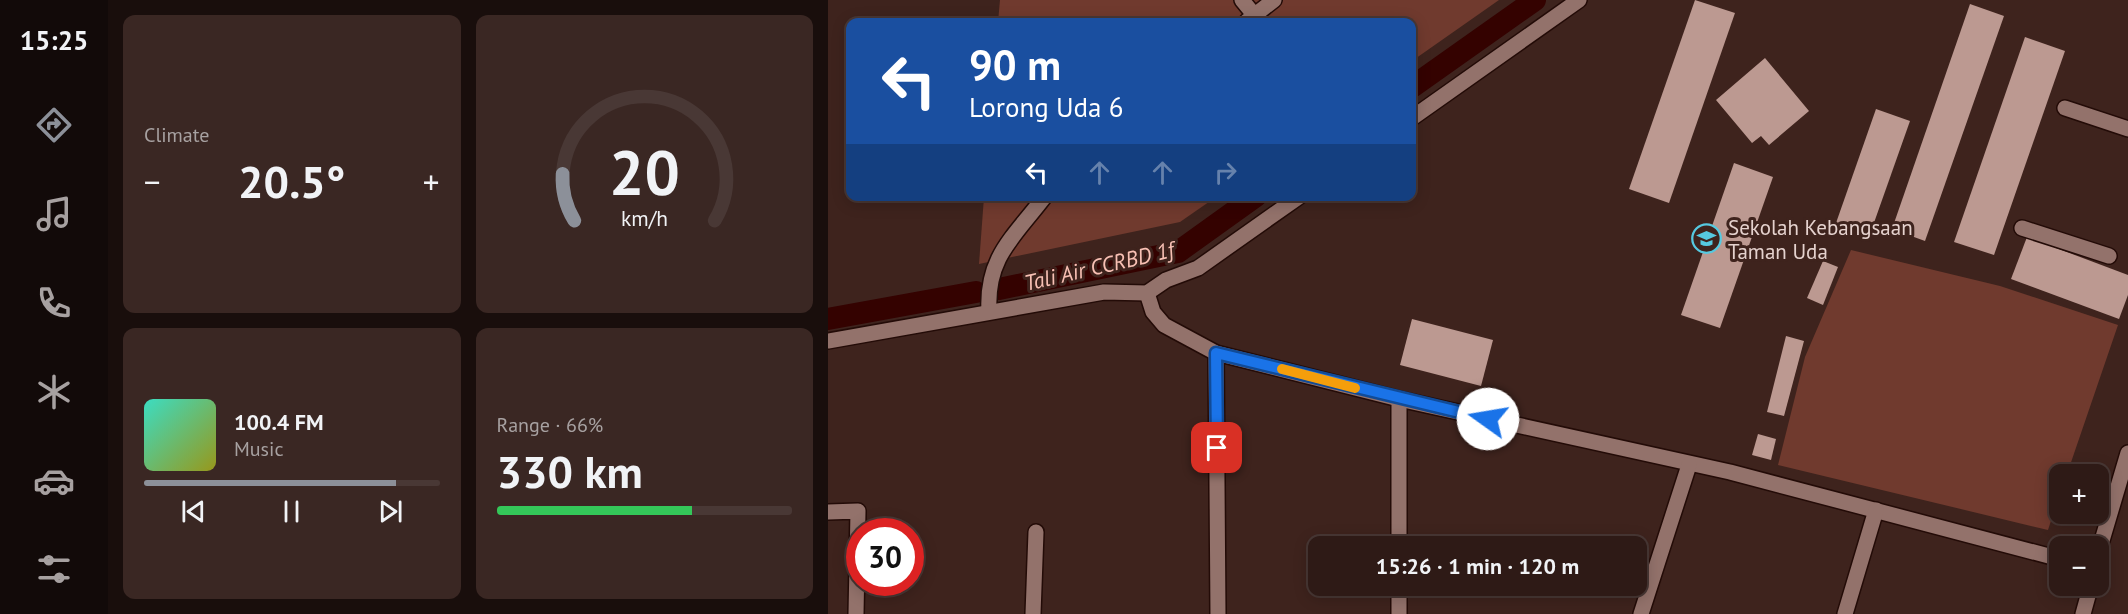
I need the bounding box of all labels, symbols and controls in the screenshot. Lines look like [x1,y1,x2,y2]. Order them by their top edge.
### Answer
text: 15:25 [20,23,88,57]
text: 90 m [969,37,1061,92]
icon: left [870,42,948,120]
text: Lorong Uda 6 [969,90,1123,124]
icon: directions [33,104,75,146]
text: Climate [144,122,210,148]
text: 20 [609,131,680,212]
text: 20.5° [238,152,345,210]
icon: left [1020,156,1053,189]
icon: ahead [1083,156,1116,189]
icon: ahead [1146,156,1179,189]
icon: right [1209,156,1242,189]
text: − [144,160,161,203]
text: + [423,160,440,203]
icon: music [33,193,75,235]
text: km/h [621,204,668,232]
place label: Sekolah Kebangsaan Taman Uda [1728,214,1913,265]
school or university icon: Sekolah Kebangsaan Taman Uda [1691,223,1723,255]
water label: Tali Air CCRBD 1f [1021,234,1180,297]
icon: phone [33,282,75,324]
icon: climate [33,371,75,413]
position arrow [1456,387,1520,451]
text: 100.4 FM [234,408,324,436]
text: Range · 66% [497,412,603,438]
pin [1191,422,1242,473]
icon: arrive [1200,431,1233,464]
text: Music [234,436,283,462]
text: 330 km [497,442,643,500]
icon: car [33,460,75,502]
map controls [2049,464,2109,596]
button: + [2049,464,2109,524]
icon: previous [177,495,210,528]
icon: pause [275,495,308,528]
icon: next [374,495,407,528]
speed limit sign: 30 [846,518,924,596]
button: − [2049,536,2109,596]
icon: filters [33,548,75,590]
text: 15:26 · 1 min · 120 m [1376,552,1579,580]

